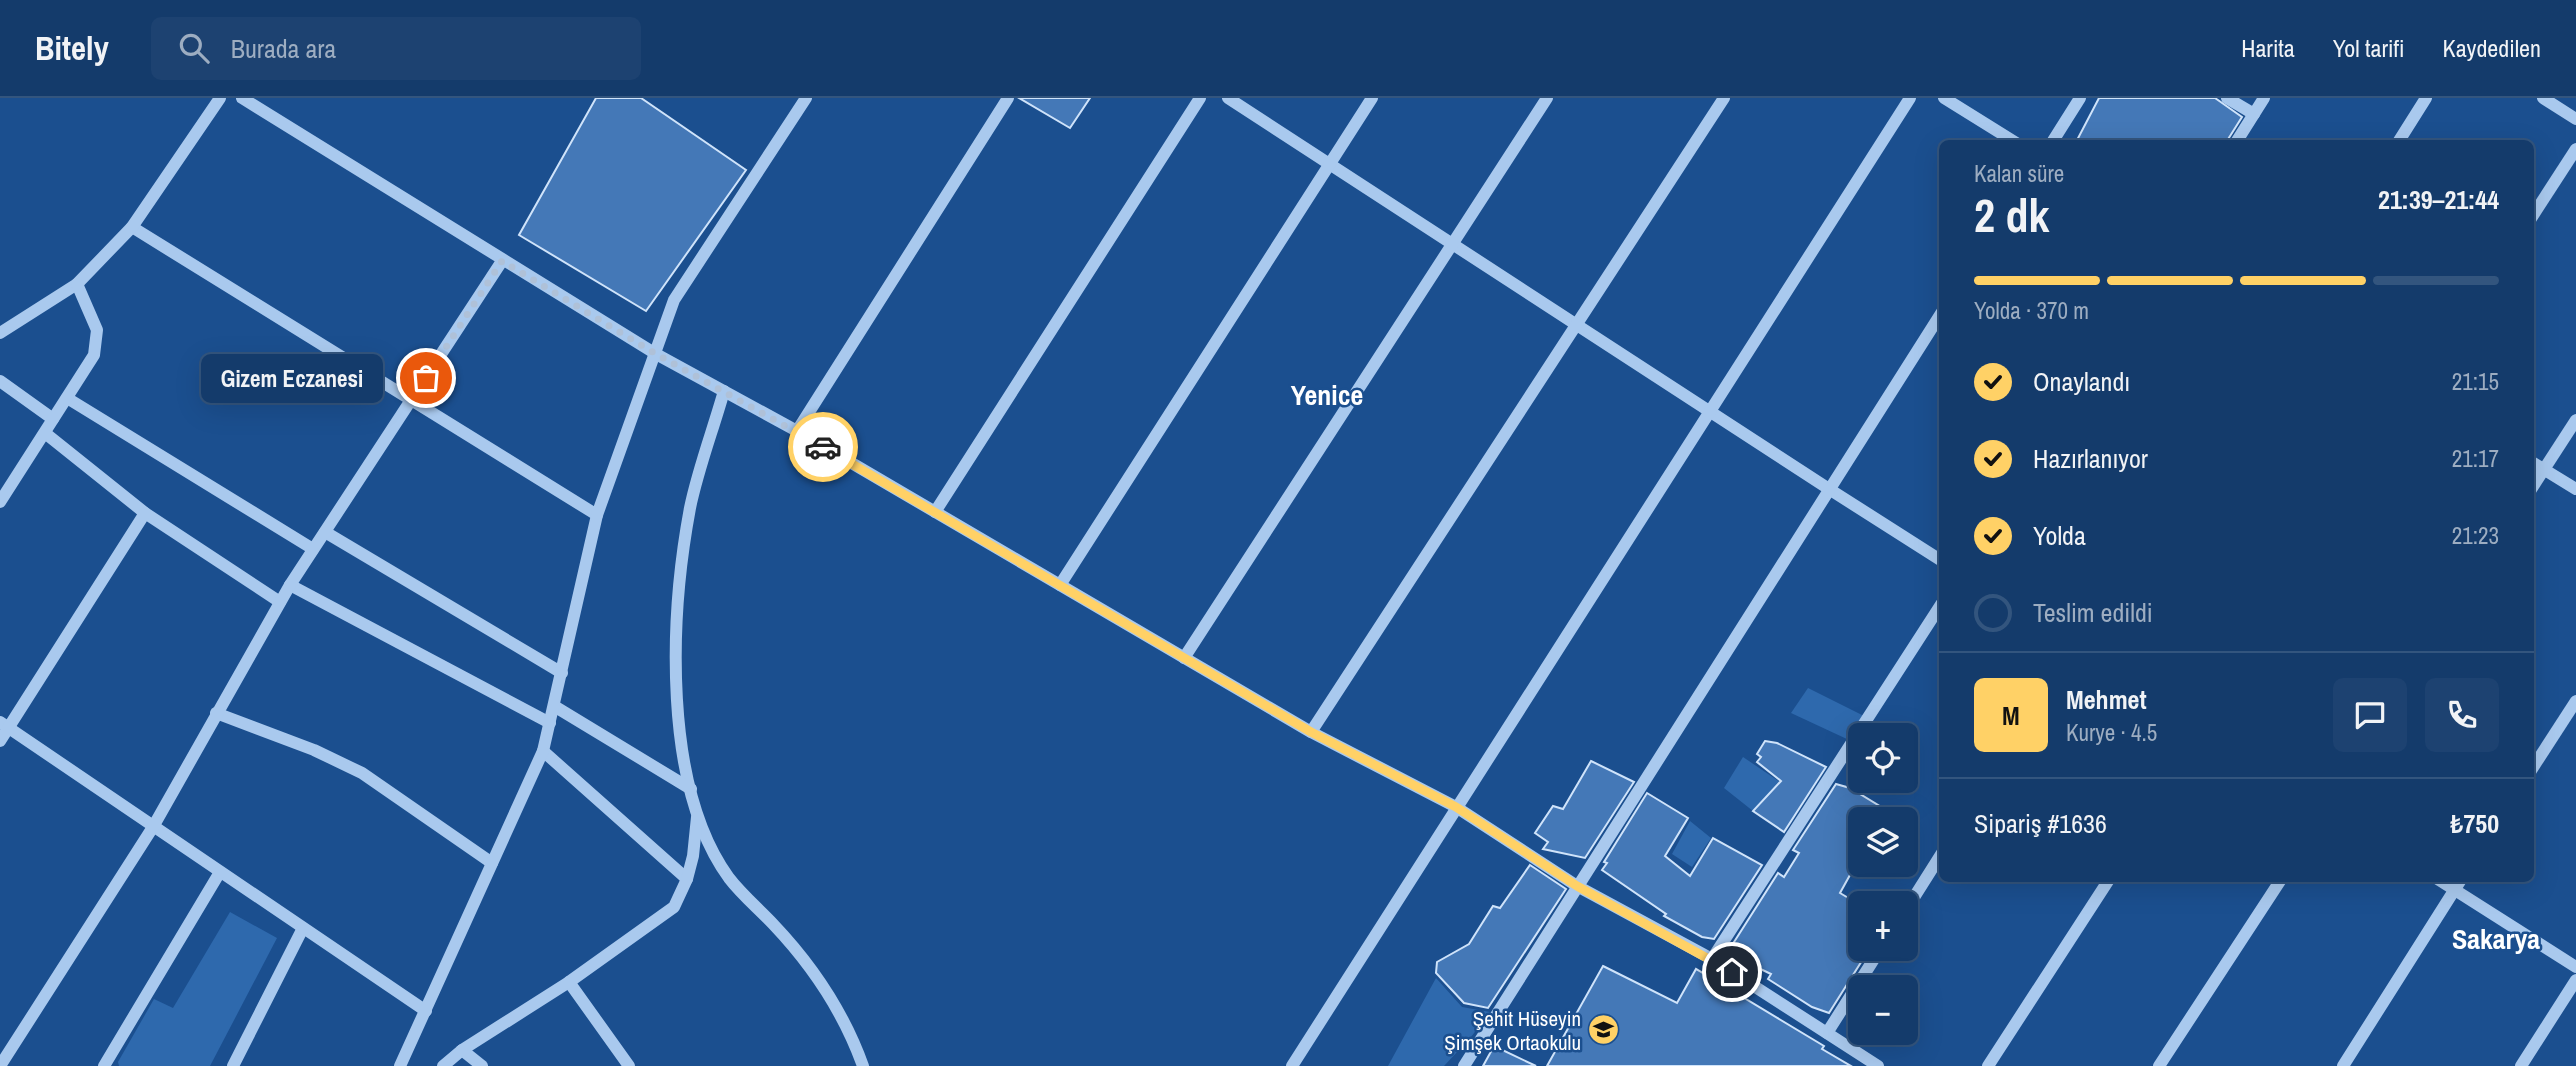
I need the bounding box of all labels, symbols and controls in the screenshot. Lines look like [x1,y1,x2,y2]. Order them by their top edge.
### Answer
search box [151,17,641,80]
text: Bitely [35,26,109,70]
icon: search [175,29,213,67]
text: Burada ara [231,31,336,66]
text: Harita [2241,32,2295,64]
text: Yol tarifi [2333,32,2405,64]
text: Kaydedilen [2443,32,2541,64]
text: Kalan süre [1974,158,2064,189]
text: 21:39–21:44 [2378,182,2499,217]
text: 2 dk [1974,184,2050,246]
text: Yolda · 370 m [1974,295,2089,326]
pin [396,348,456,408]
callout: Gizem Eczanesi [202,354,384,402]
icon: bag [407,359,445,397]
text: Gizem Eczanesi [221,363,363,394]
icon: check [1974,363,2012,401]
text: Onaylandı [2033,364,2130,399]
text: 21:15 [2452,366,2499,397]
district label: Yenice [1291,376,1363,414]
courier [788,412,858,482]
icon: car [804,428,842,466]
icon: check [1974,440,2012,478]
text: Hazırlanıyor [2033,441,2148,476]
text: 21:17 [2452,443,2499,474]
icon: check [1974,517,2012,555]
text: Yolda [2033,518,2086,553]
text: 21:23 [2452,520,2499,551]
text: Teslim edildi [2033,595,2153,630]
button: chat [2333,678,2407,752]
button: phone [2425,678,2499,752]
text: Mehmet [2066,682,2147,717]
text: M [2002,698,2020,733]
text: Kurye · 4.5 [2066,717,2157,748]
map controls [1848,723,1918,1045]
button: locate [1848,723,1918,793]
text: Sipariş #1636 [1974,806,2107,841]
text: ₺750 [2450,806,2499,841]
button: layers [1848,807,1918,877]
button: + [1848,891,1918,961]
district label: Sakarya [2452,920,2540,958]
pin [1702,942,1762,1002]
icon: home [1713,953,1751,991]
button: − [1848,975,1918,1045]
place label: Şehit Hüseyin Şimşek Ortaokulu [1444,1004,1581,1057]
school or university icon: Şehit Hüseyin Şimşek Ortaokulu [1587,1013,1621,1047]

